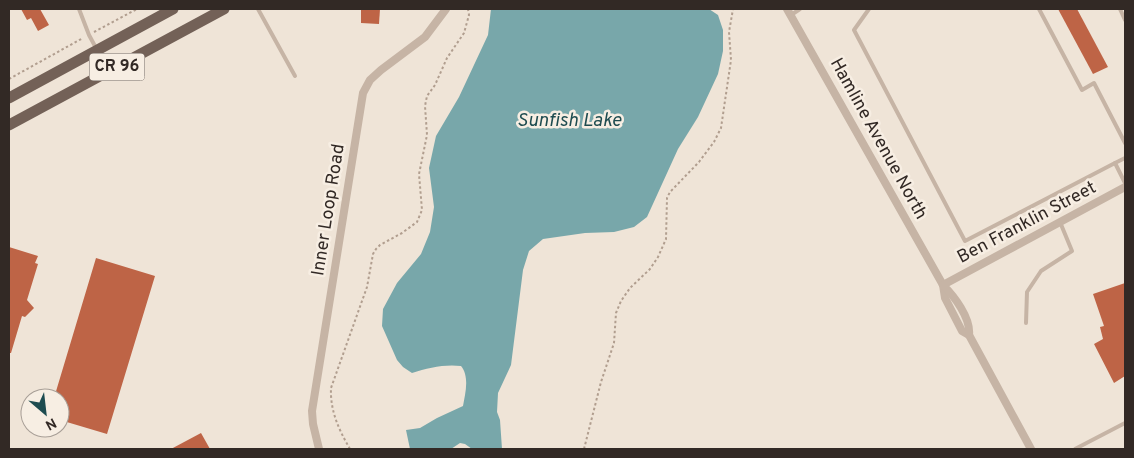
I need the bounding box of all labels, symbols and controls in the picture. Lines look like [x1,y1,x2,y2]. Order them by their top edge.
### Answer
road number: CR 96 [90,54,144,80]
street label: Hamline Avenue North [824,54,932,224]
water label: Sunfish Lake [517,109,621,133]
street label: Inner Loop Road [307,142,351,278]
street label: Ben Franklin Street [954,177,1100,269]
north arrow [20,388,70,438]
text: N [42,413,59,433]

